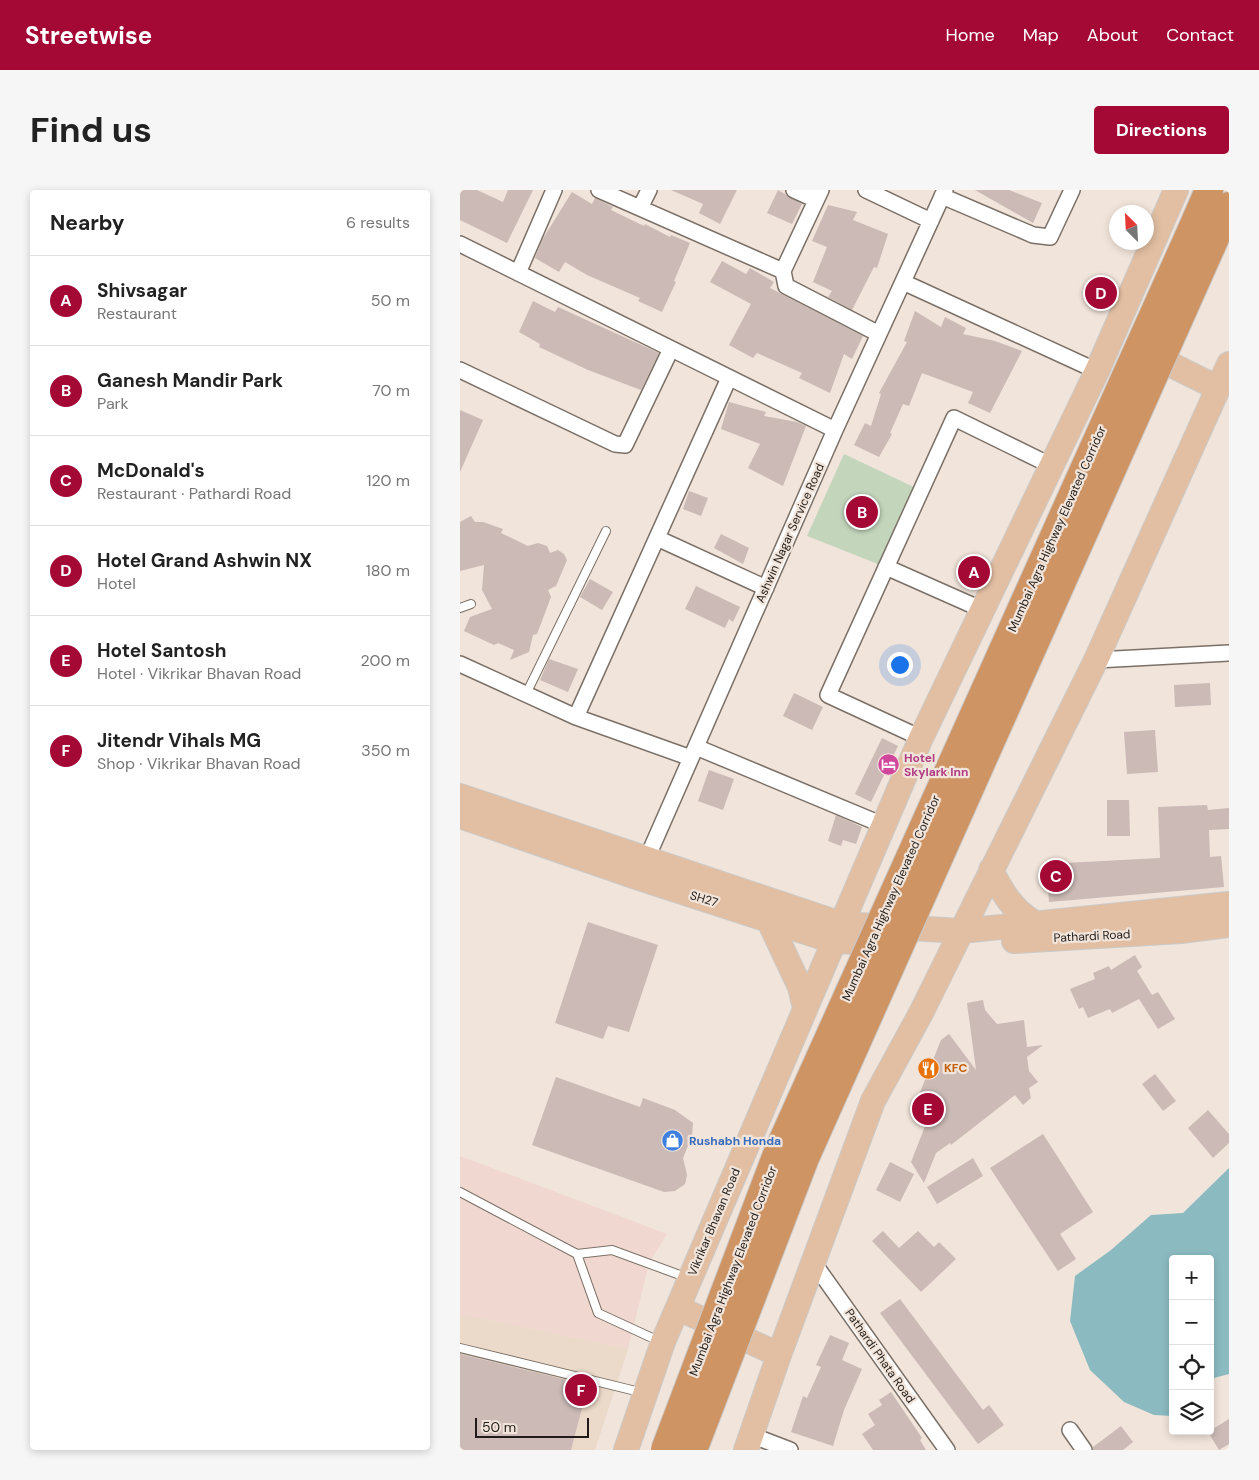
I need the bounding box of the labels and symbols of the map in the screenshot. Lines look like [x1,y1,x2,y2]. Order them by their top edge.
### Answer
north arrow [1109,205,1154,250]
pin: D [1085,274,1117,312]
street label: Mumbai Agra Highway Elevated Corridor [1004,423,1110,634]
street label: Ashwin Nagar Service Road [752,461,828,605]
pin: B [846,493,878,531]
pin: A [958,553,990,591]
your location [887,652,913,678]
place label: Hotel Skylark Inn [904,750,968,780]
hotel icon: Hotel Skylark Inn [876,753,900,777]
street label: Mumbai Agra Highway Elevated Corridor [838,792,944,1003]
pin: C [1040,857,1072,895]
street label: SH27 [688,887,720,911]
street label: Pathardi Road [1053,926,1131,946]
restaurant icon: KFC [916,1056,940,1080]
place label: KFC [944,1060,968,1076]
pin: E [912,1090,944,1128]
shop icon: Rushabh Honda [661,1129,685,1153]
place label: Rushabh Honda [689,1133,781,1149]
street label: Mumbai Agra Highway Elevated Corridor [685,1163,781,1378]
street label: Vikrikar Bhavan Road [684,1166,744,1278]
street label: Pathardi Phata Road [841,1306,919,1406]
pin: F [565,1371,597,1409]
scale bar [475,1415,589,1438]

